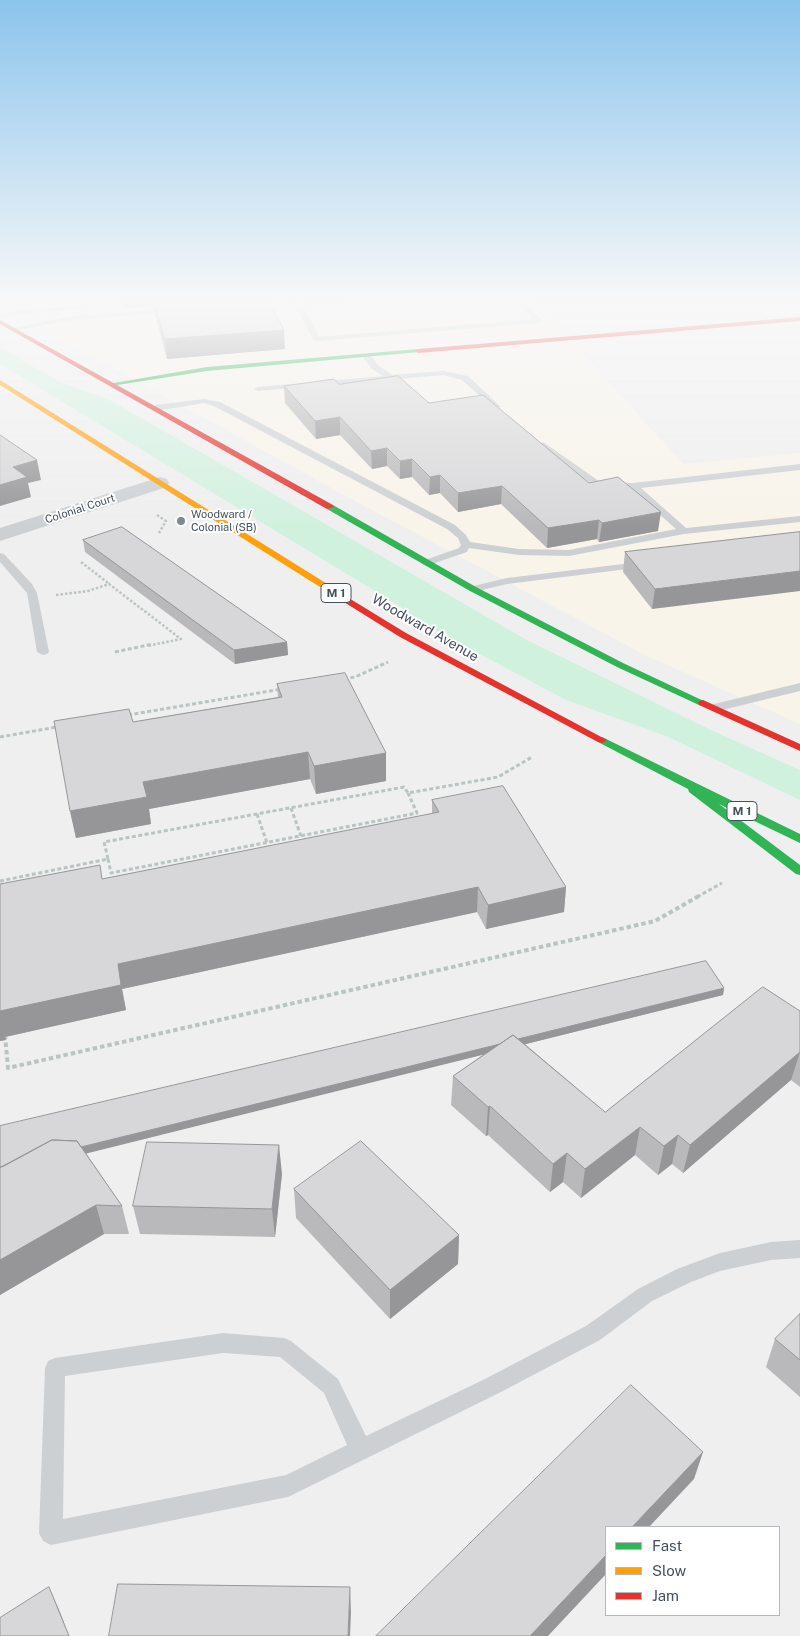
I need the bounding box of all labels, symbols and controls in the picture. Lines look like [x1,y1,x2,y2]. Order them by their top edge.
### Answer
street label: Colonial Court [43,491,117,527]
place label: Woodward / Colonial (SB) [191,508,257,534]
marker: Woodward / Colonial (SB) [175,515,187,527]
road number: M 1 [321,584,351,602]
street label: Woodward Avenue [369,591,481,665]
road number: M 1 [727,801,757,820]
legend [605,1526,780,1616]
text: Fast [652,1537,682,1554]
text: Slow [652,1562,686,1579]
text: Jam [652,1587,679,1604]

